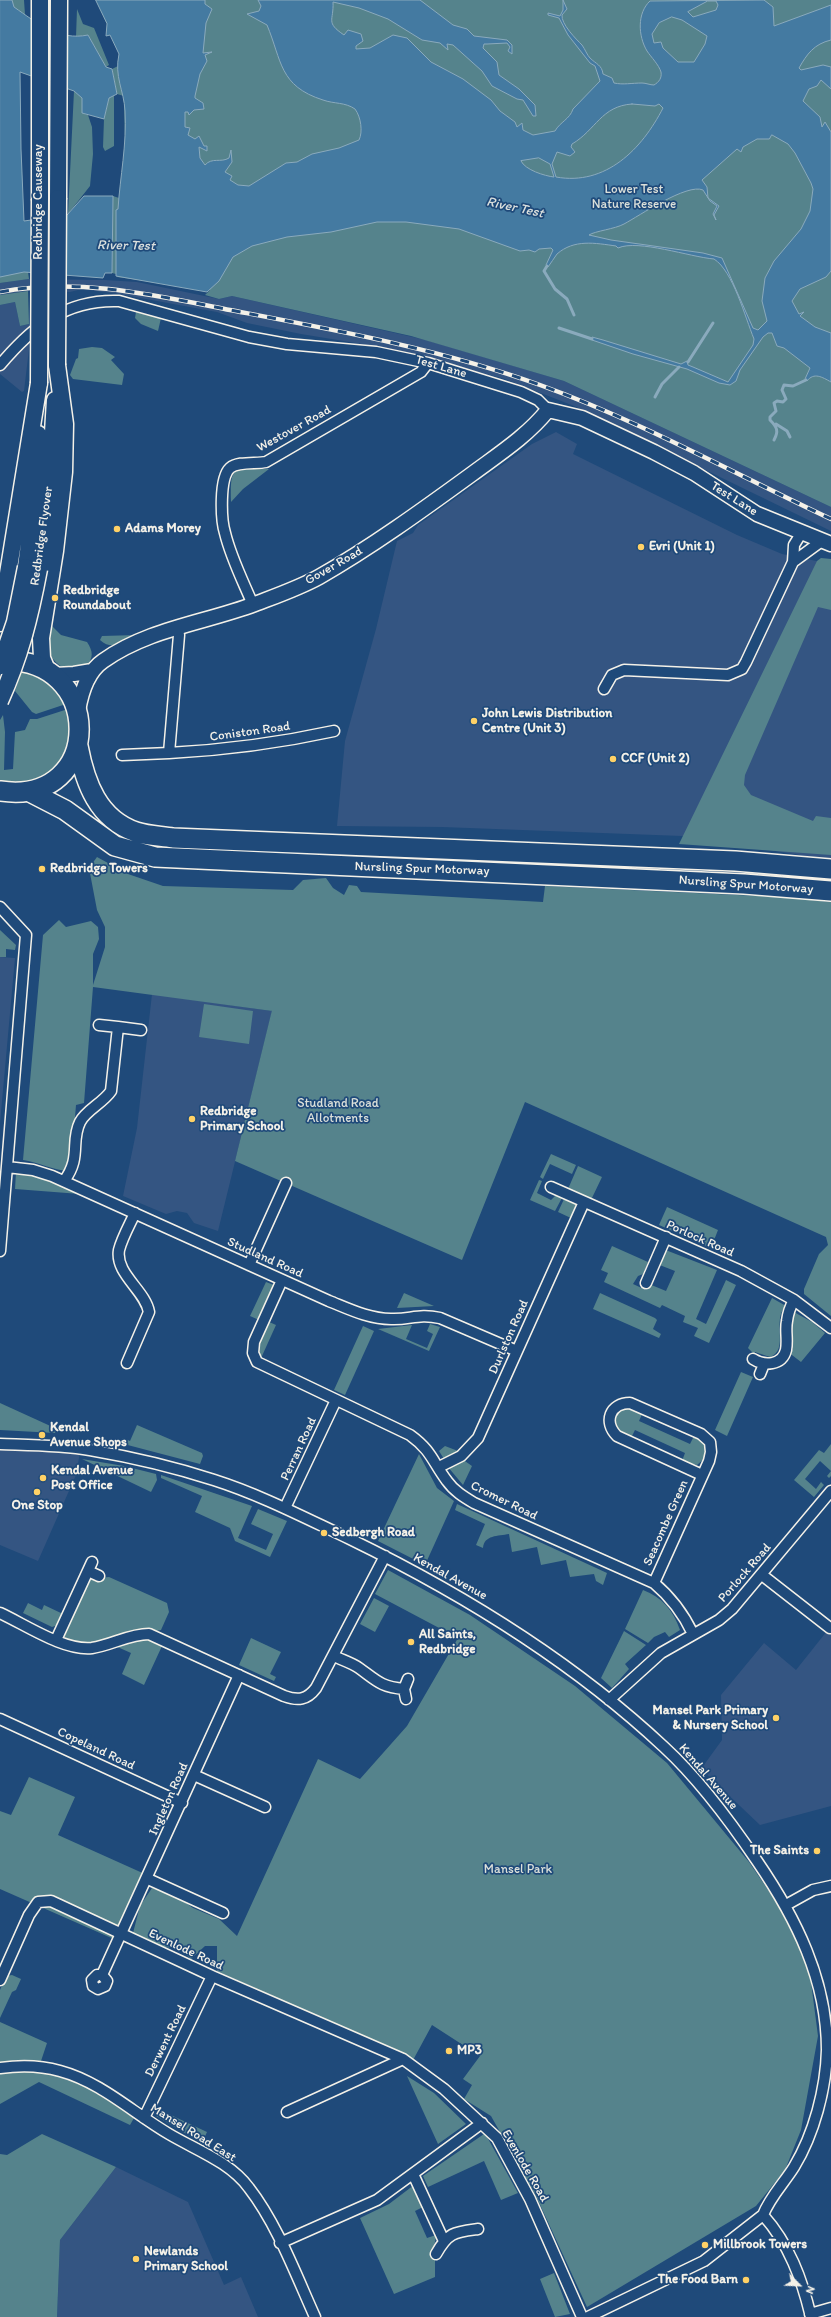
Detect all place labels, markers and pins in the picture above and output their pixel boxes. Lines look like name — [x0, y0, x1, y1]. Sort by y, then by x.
place label: Adams Morey — [125, 521, 201, 537]
marker: Adams Morey — [112, 524, 122, 534]
place label: Evri (Unit 1) — [649, 539, 715, 555]
marker: Evri (Unit 1) — [636, 542, 646, 552]
place label: Redbridge Roundabout — [63, 583, 131, 614]
marker: Redbridge Roundabout — [50, 593, 60, 603]
place label: John Lewis Distribution Centre (Unit 3) — [482, 706, 612, 737]
marker: John Lewis Distribution Centre (Unit 3) — [469, 716, 479, 726]
place label: CCF (Unit 2) — [621, 751, 690, 767]
marker: CCF (Unit 2) — [608, 754, 618, 764]
place label: Redbridge Towers — [50, 861, 148, 877]
marker: Redbridge Towers — [37, 864, 47, 874]
place label: Redbridge Primary School — [200, 1104, 284, 1135]
marker: Redbridge Primary School — [187, 1114, 197, 1124]
place label: Kendal Avenue Shops — [50, 1420, 127, 1451]
marker: Kendal Avenue Shops — [37, 1430, 47, 1440]
place label: Kendal Avenue Post Office — [51, 1463, 133, 1494]
marker: Kendal Avenue Post Office — [38, 1473, 48, 1483]
marker: One Stop — [32, 1487, 42, 1497]
place label: One Stop — [11, 1498, 63, 1514]
place label: Sedbergh Road — [332, 1525, 415, 1541]
marker: Sedbergh Road — [319, 1528, 329, 1538]
place label: All Saints, Redbridge — [419, 1627, 476, 1658]
marker: All Saints, Redbridge — [406, 1637, 416, 1647]
place label: Mansel Park Primary & Nursery School — [653, 1703, 768, 1734]
marker: Mansel Park Primary & Nursery School — [771, 1713, 781, 1723]
place label: The Saints — [750, 1843, 809, 1859]
marker: The Saints — [812, 1846, 822, 1856]
place label: MP3 — [457, 2043, 482, 2059]
marker: MP3 — [444, 2046, 454, 2056]
place label: Millbrook Towers — [713, 2237, 807, 2253]
marker: Millbrook Towers — [700, 2240, 710, 2250]
place label: Newlands Primary School — [144, 2244, 228, 2275]
marker: Newlands Primary School — [131, 2254, 141, 2264]
place label: The Food Barn — [658, 2272, 738, 2288]
marker: The Food Barn — [741, 2275, 751, 2285]

